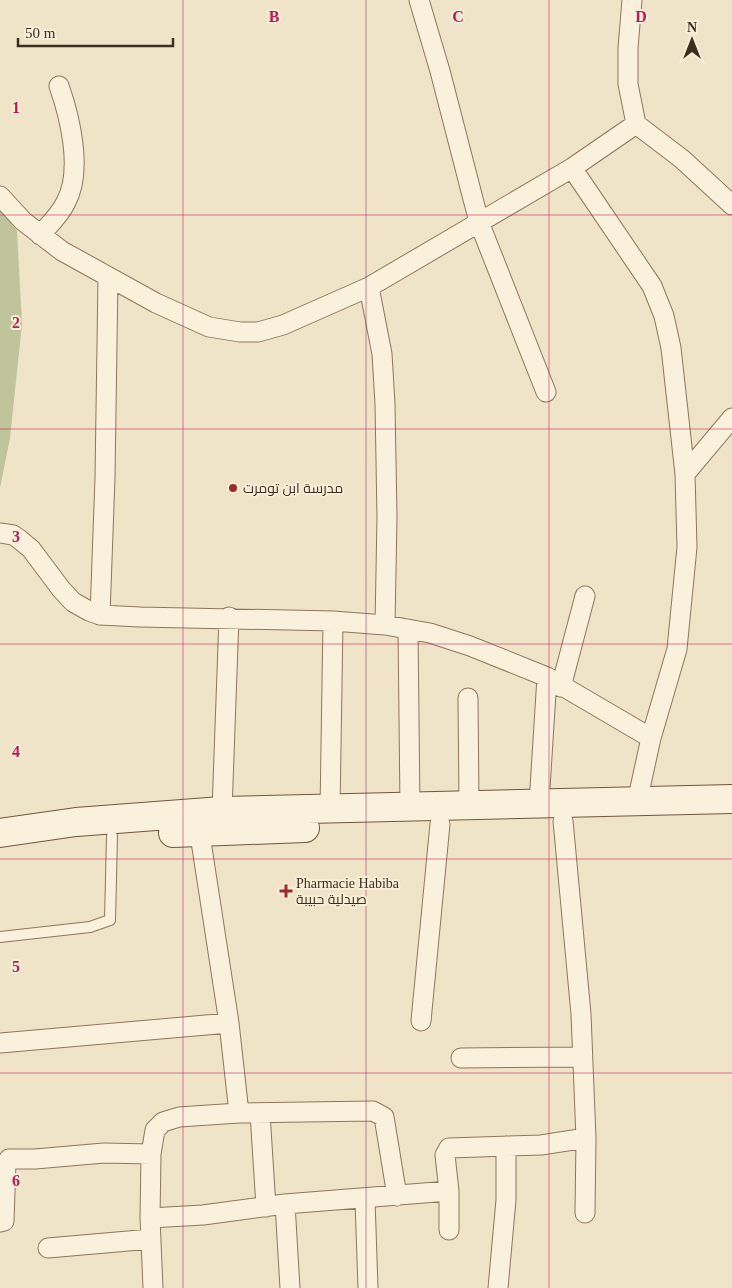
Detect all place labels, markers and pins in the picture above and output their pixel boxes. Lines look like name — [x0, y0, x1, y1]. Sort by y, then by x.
place label: مدرسة ابن تومرت — [243, 481, 343, 496]
marker: مدرسة ابن تومرت — [227, 482, 239, 494]
place label: Pharmacie Habiba صيدلية حبيبة — [296, 876, 400, 907]
marker: Pharmacie Habiba صيدلية حبيبة — [280, 885, 292, 897]

